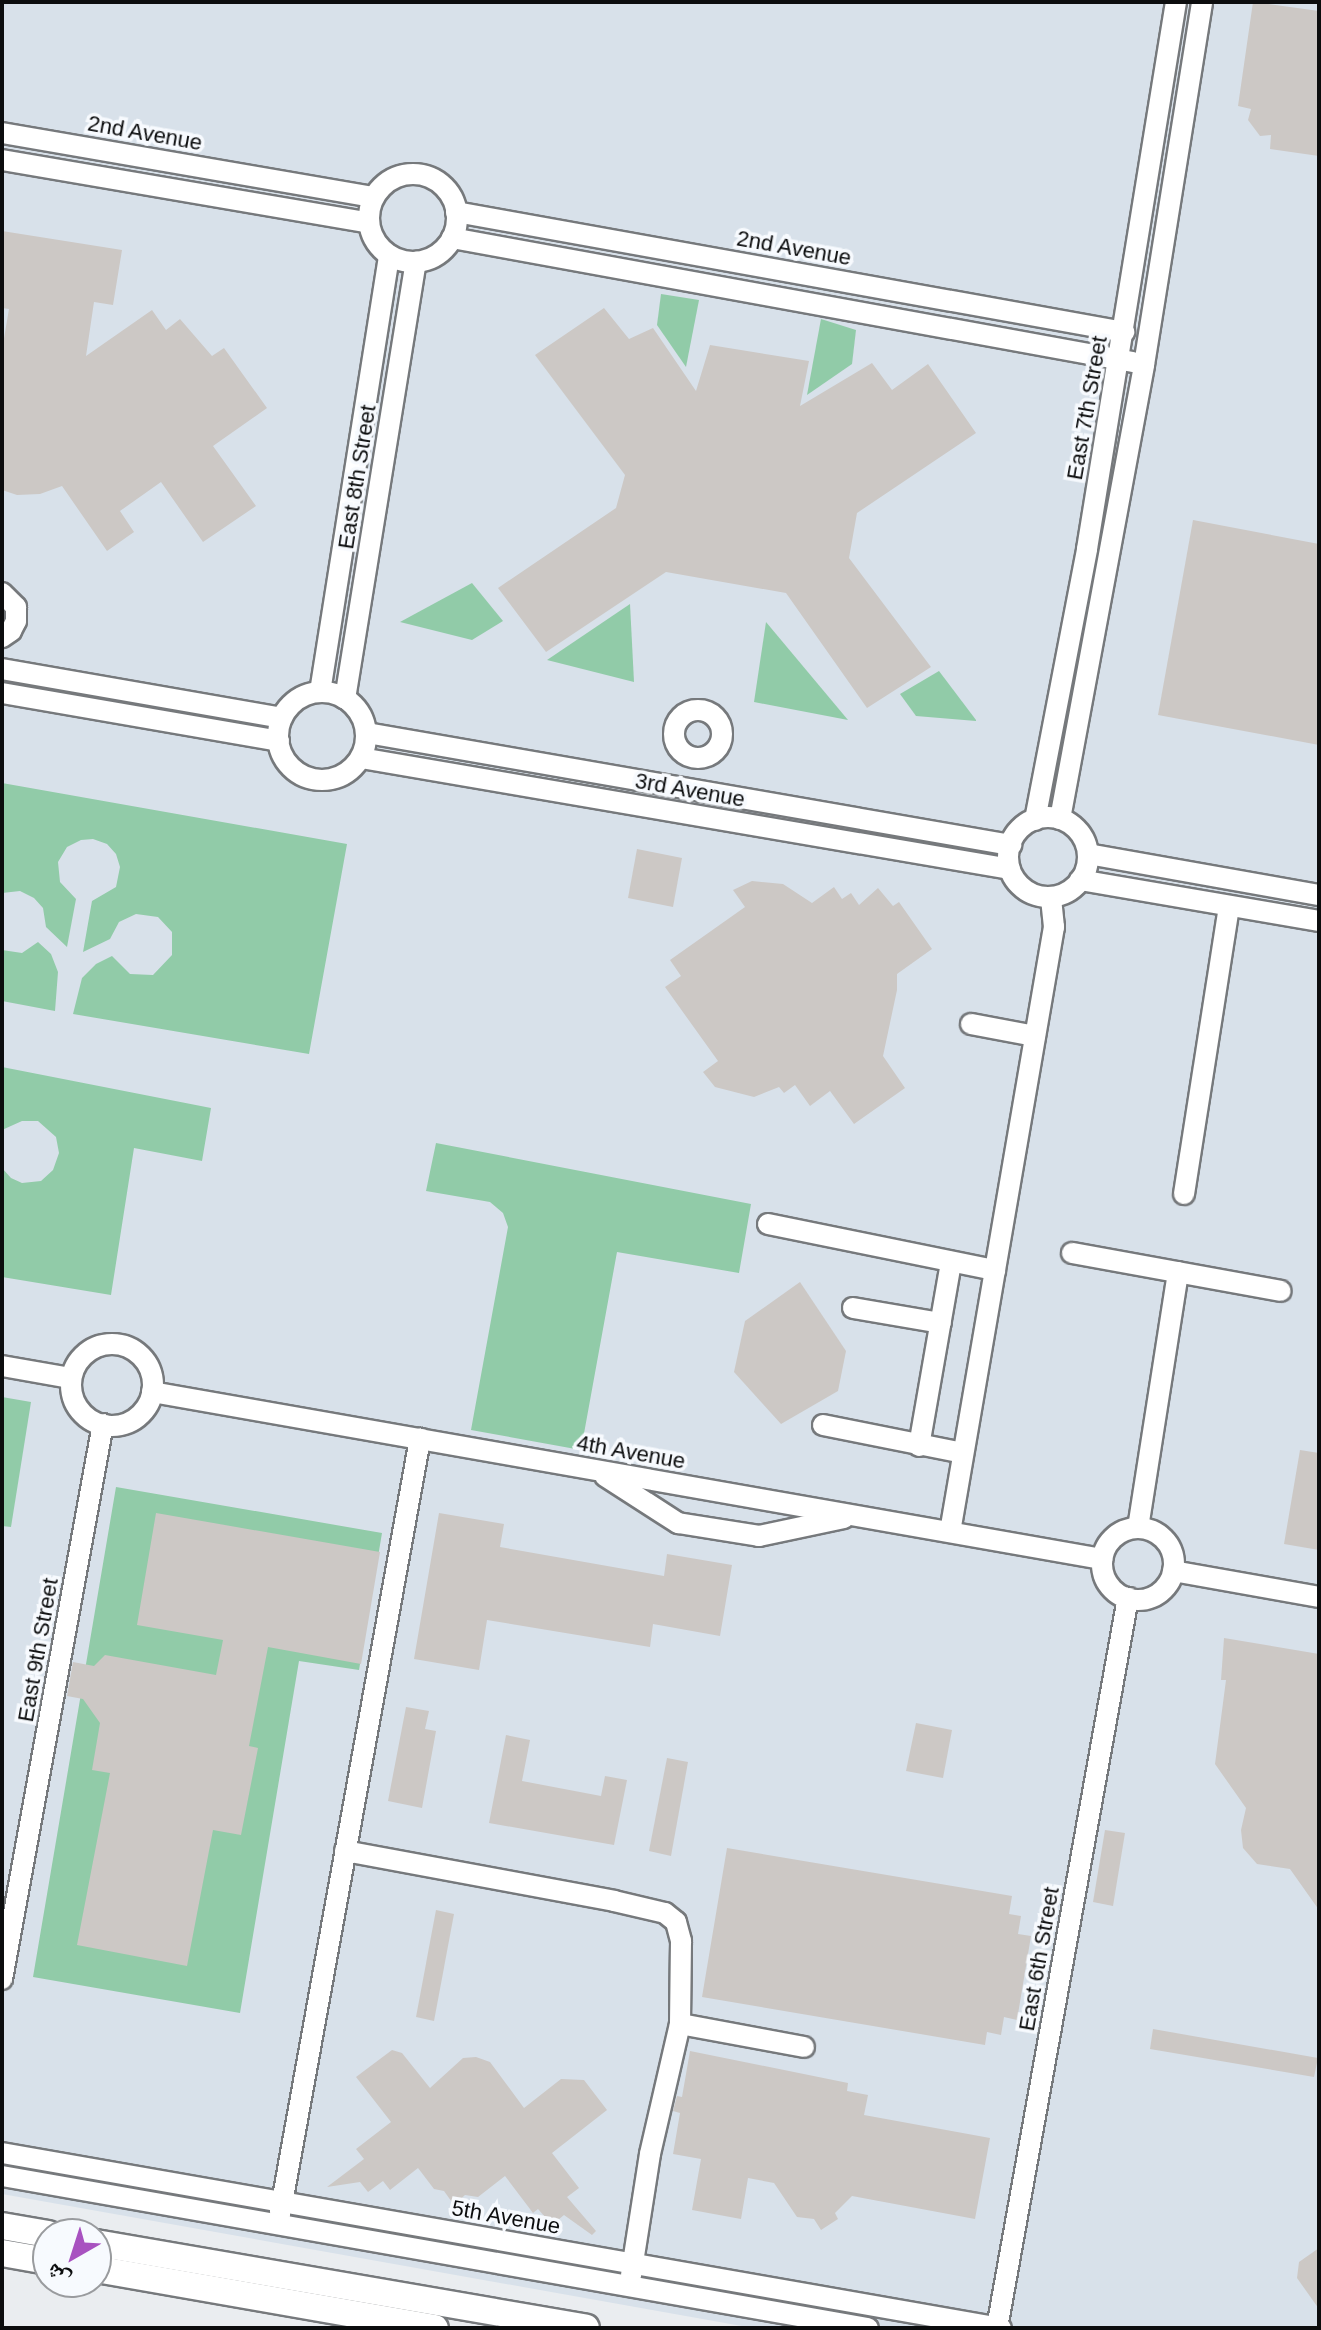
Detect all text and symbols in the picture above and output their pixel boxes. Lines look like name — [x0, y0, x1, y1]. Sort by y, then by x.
street label: 2nd Avenue — [85, 110, 205, 156]
street label: 2nd Avenue — [734, 225, 854, 271]
street label: East 7th Street — [1061, 334, 1113, 482]
street label: East 8th Street — [333, 403, 381, 551]
street label: 3rd Avenue — [632, 767, 748, 813]
street label: 4th Avenue — [574, 1429, 688, 1475]
street label: East 9th Street — [12, 1576, 64, 1724]
street label: East 6th Street — [1013, 1885, 1065, 2033]
street label: 5th Avenue — [449, 2194, 563, 2240]
north arrow — [32, 2218, 112, 2298]
text: ش — [41, 2258, 75, 2293]

